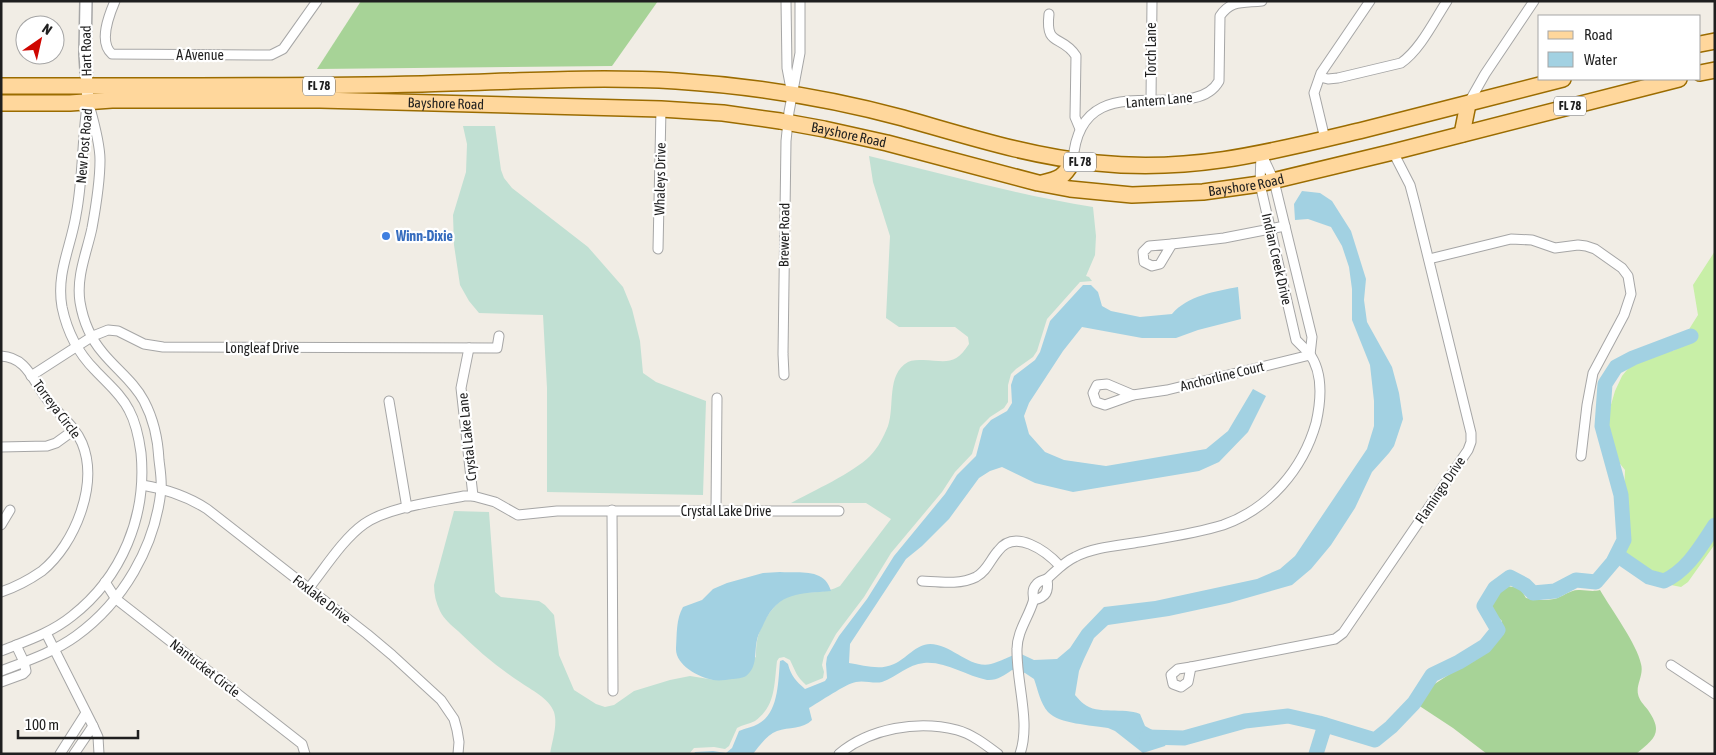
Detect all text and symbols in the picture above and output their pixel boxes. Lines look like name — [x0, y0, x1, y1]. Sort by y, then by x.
north arrow — [15, 15, 65, 65]
legend — [1538, 15, 1701, 80]
text: N — [39, 20, 55, 38]
street label: Torch Lane — [1143, 23, 1159, 77]
street label: Hart Road — [78, 25, 94, 77]
text: Road — [1584, 26, 1613, 43]
street label: A Avenue — [176, 47, 224, 63]
text: Water — [1584, 51, 1617, 68]
road number: FL 78 — [303, 76, 335, 95]
street label: Lantern Lane — [1125, 89, 1193, 111]
street label: Bayshore Road — [407, 94, 484, 112]
road number: FL 78 — [1554, 96, 1586, 115]
street label: New Post Road — [73, 108, 95, 184]
street label: Bayshore Road — [810, 119, 888, 151]
street label: Whaleys Drive — [651, 142, 669, 216]
road number: FL 78 — [1064, 152, 1096, 172]
street label: Bayshore Road — [1207, 171, 1286, 199]
street label: Brewer Road — [775, 203, 793, 267]
street label: Indian Creek Drive — [1259, 212, 1295, 306]
place label: Winn-Dixie — [395, 228, 453, 244]
marker: Winn-Dixie — [380, 230, 392, 242]
street label: Longleaf Drive — [225, 340, 299, 356]
street label: Anchorline Court — [1178, 358, 1266, 394]
street label: Torreya Circle — [30, 377, 84, 441]
street label: Crystal Lake Lane — [454, 392, 480, 482]
street label: Flamingo Drive — [1412, 453, 1468, 527]
street label: Crystal Lake Drive — [681, 503, 771, 519]
street label: Foxlake Drive — [290, 571, 354, 627]
street label: Nantucket Circle — [167, 636, 243, 700]
scale bar — [18, 708, 138, 740]
text: 100 m — [25, 716, 59, 733]

